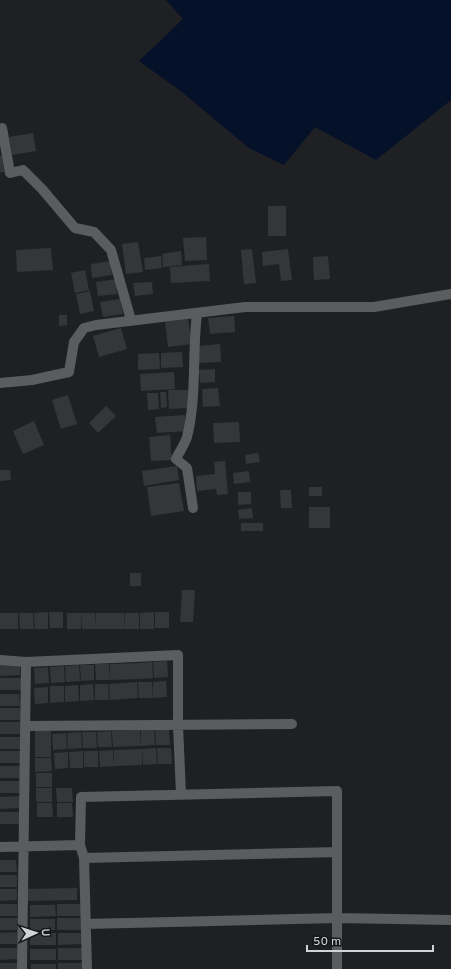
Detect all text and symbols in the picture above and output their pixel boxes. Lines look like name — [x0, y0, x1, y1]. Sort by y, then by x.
north arrow — [16, 913, 56, 953]
scale bar — [307, 927, 433, 953]
text: U — [38, 928, 52, 937]
text: 50 m — [313, 934, 341, 950]

